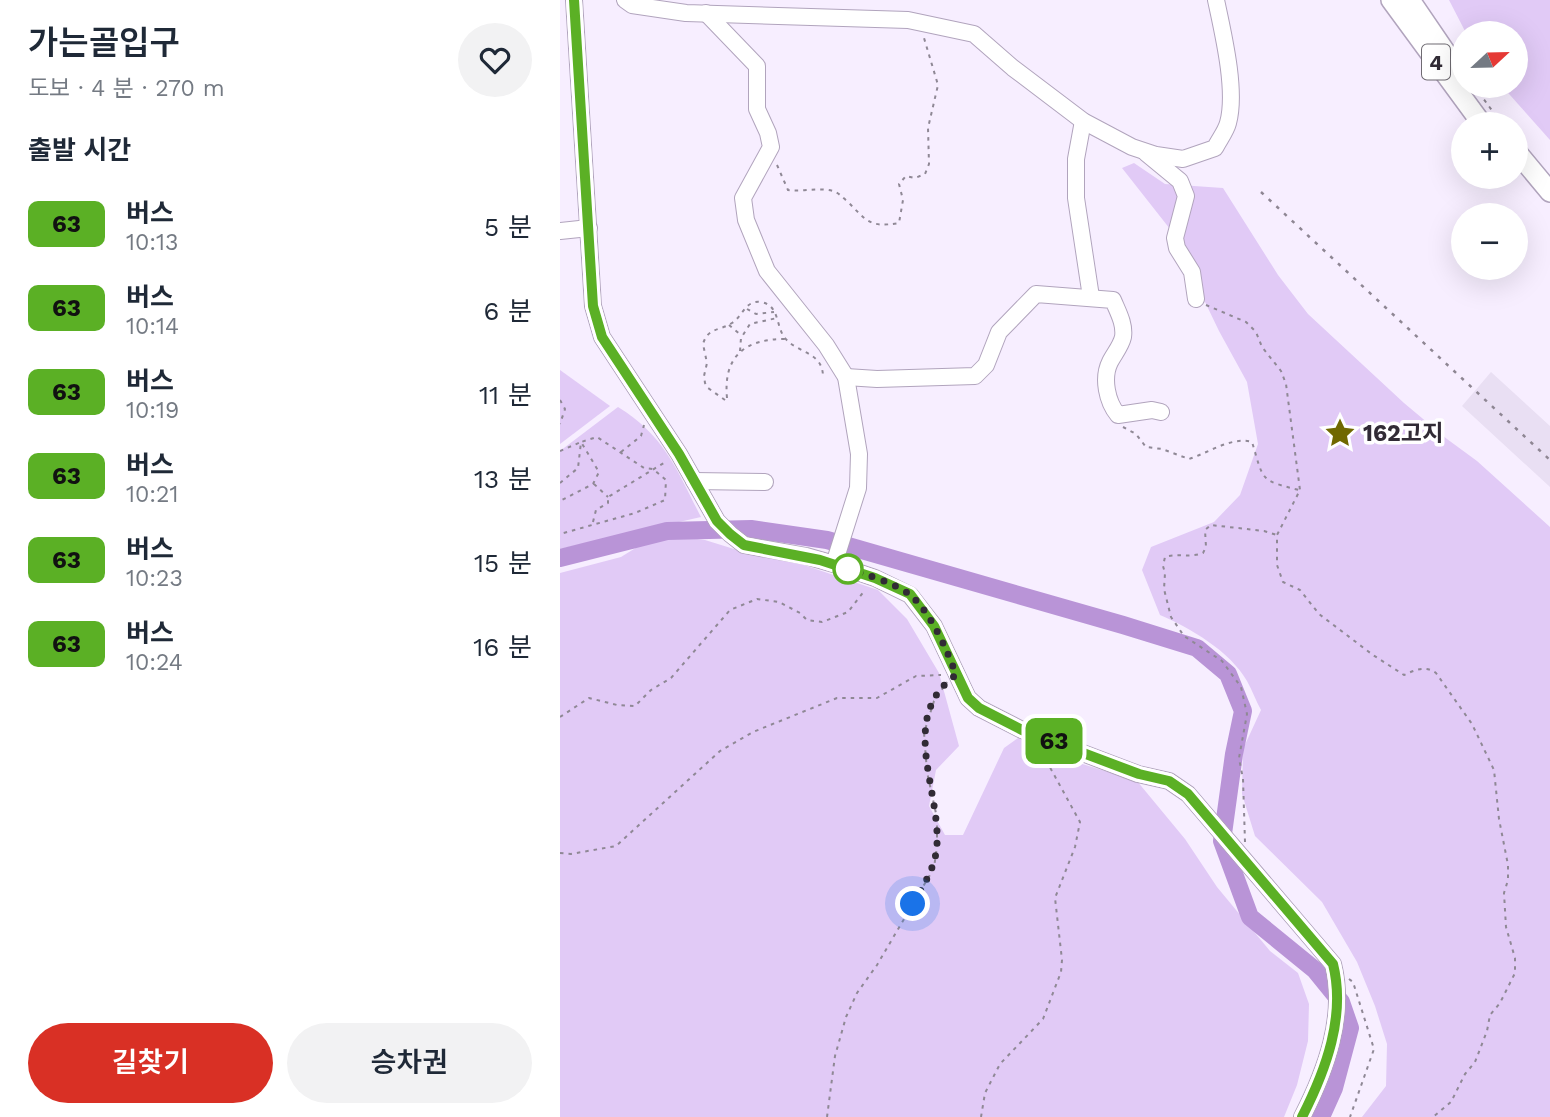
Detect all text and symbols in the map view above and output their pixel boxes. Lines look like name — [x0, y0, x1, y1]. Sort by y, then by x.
north arrow — [1451, 21, 1528, 98]
map controls — [1451, 21, 1528, 280]
text: 가는골입구 — [28, 23, 180, 62]
button: heart — [458, 23, 532, 97]
road number: 4 — [1422, 44, 1450, 80]
text: 도보 · 4 분 · 270 m — [28, 75, 225, 102]
button: + — [1451, 112, 1528, 189]
text: 출발 시간 — [28, 135, 131, 165]
text: 버스 — [126, 198, 174, 228]
button: − — [1451, 203, 1528, 280]
text: 63 — [52, 210, 81, 238]
text: 5 분 — [484, 212, 532, 242]
text: 10:13 — [126, 229, 178, 256]
text: 버스 — [126, 282, 174, 312]
text: 63 — [52, 294, 81, 322]
text: 6 분 — [483, 296, 532, 326]
text: 10:14 — [126, 313, 179, 340]
text: 버스 — [126, 366, 174, 396]
text: 63 — [52, 378, 81, 406]
text: 11 분 — [479, 380, 532, 410]
text: 10:19 — [126, 397, 179, 424]
place icon: 162고지 — [1323, 416, 1357, 450]
place label: 162고지 — [1363, 420, 1443, 447]
text: 버스 — [126, 450, 174, 480]
text: 63 — [52, 462, 81, 490]
text: 13 분 — [474, 464, 532, 494]
text: 10:21 — [126, 481, 178, 508]
text: 버스 — [126, 534, 174, 564]
text: 63 — [52, 546, 81, 574]
text: 15 분 — [474, 548, 532, 578]
unlabelled marker — [833, 554, 863, 584]
text: 10:23 — [126, 565, 183, 592]
text: 버스 — [126, 618, 174, 648]
text: 63 — [52, 630, 81, 658]
text: 16 분 — [473, 632, 532, 662]
text: 10:24 — [126, 649, 183, 676]
line badge: 63 — [1022, 718, 1086, 764]
text: 63 — [1039, 727, 1069, 755]
your location — [895, 886, 930, 921]
button: 길찾기 — [28, 1023, 273, 1103]
button: 승차권 — [287, 1023, 532, 1103]

